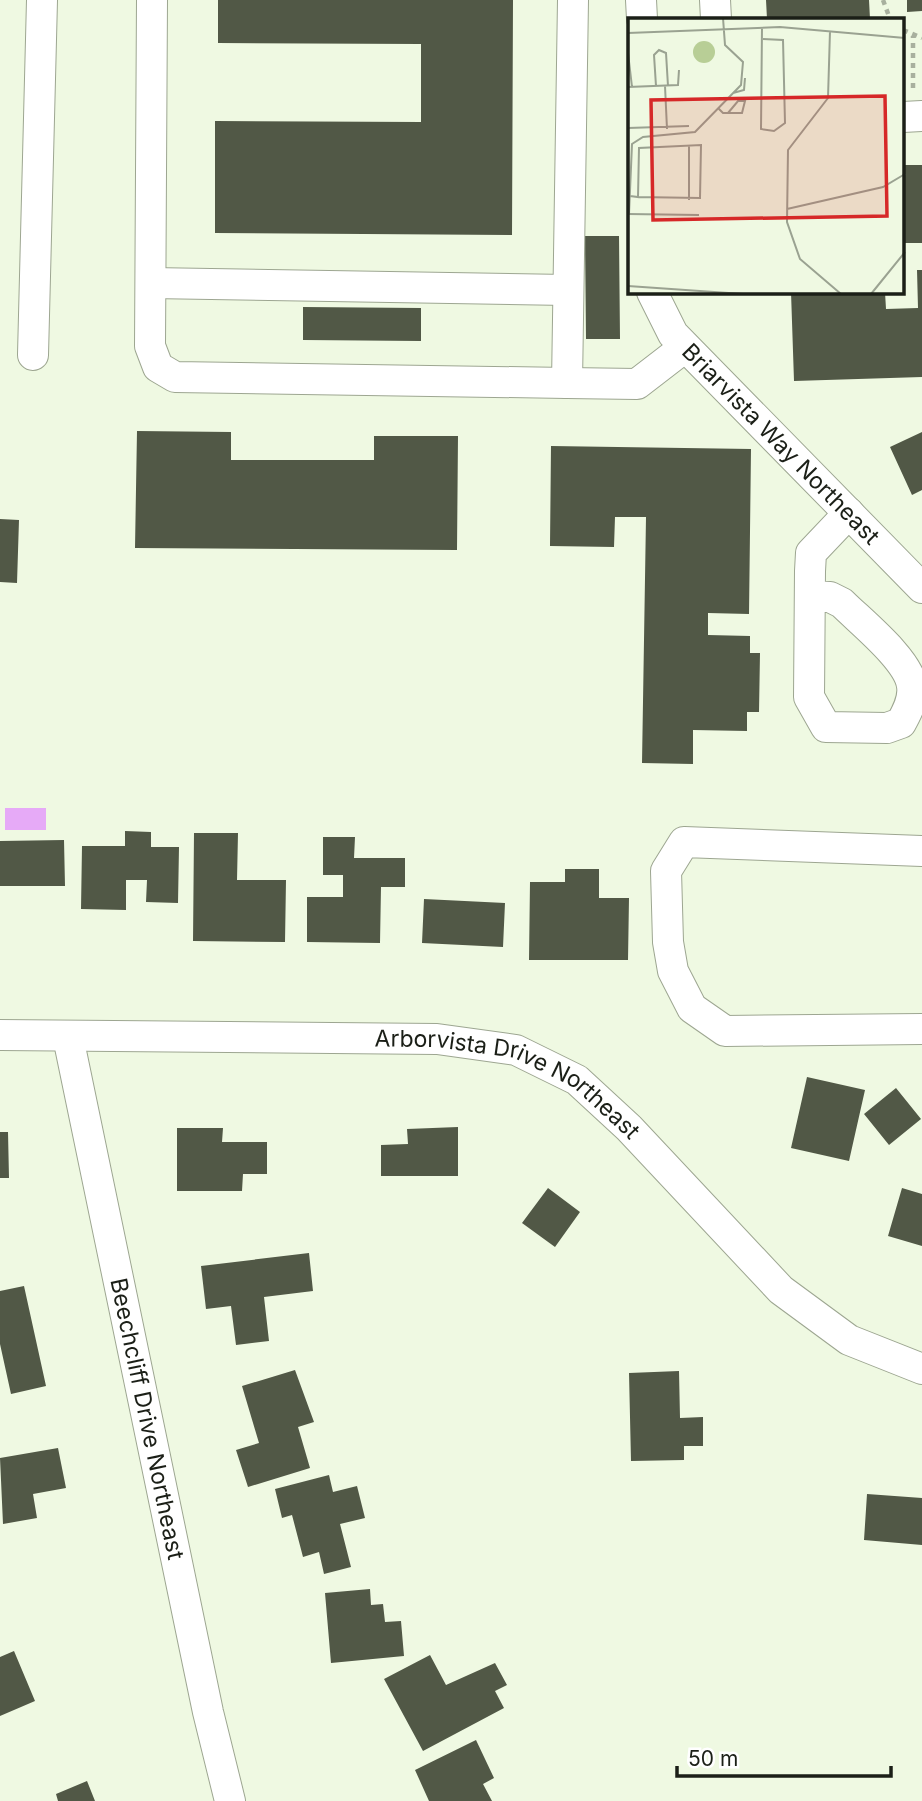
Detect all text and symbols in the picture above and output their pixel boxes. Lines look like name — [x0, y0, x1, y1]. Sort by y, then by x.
inset map — [628, 18, 904, 294]
street label: Briarvista Way Northeast — [676, 338, 886, 551]
street label: Arborvista Drive Northeast — [375, 1024, 646, 1145]
street label: Beechcliff Drive Northeast — [104, 1276, 190, 1563]
scale bar — [677, 1734, 890, 1778]
text: 50 m — [688, 1746, 738, 1771]

